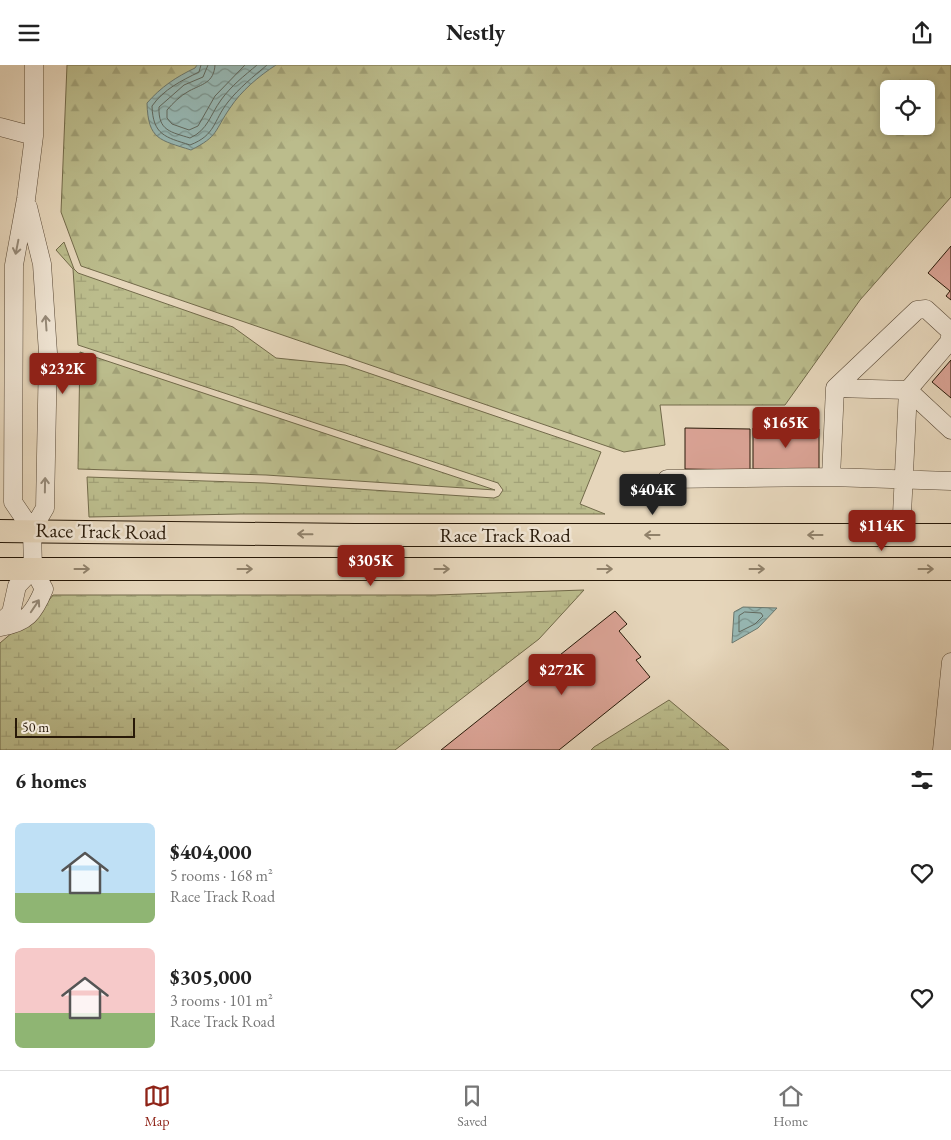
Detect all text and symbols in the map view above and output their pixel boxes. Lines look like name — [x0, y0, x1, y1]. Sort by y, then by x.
text: Nestly — [446, 18, 505, 47]
icon: menu — [15, 19, 43, 47]
icon: share — [908, 19, 936, 47]
map controls — [880, 80, 935, 135]
button: locate — [880, 80, 935, 135]
one-way arrow — [12, 239, 22, 255]
one-way arrow — [41, 315, 50, 331]
pin: $232K — [28, 353, 98, 395]
text: $232K — [41, 358, 85, 379]
pin: $165K — [751, 407, 821, 449]
text: $165K — [764, 412, 808, 433]
pin: $404K — [618, 473, 688, 516]
one-way arrow — [40, 477, 50, 494]
text: $404K — [631, 479, 675, 500]
pin: $114K — [847, 509, 917, 552]
text: $114K — [860, 515, 904, 536]
street label: Race Track Road — [35, 517, 168, 545]
street label: Race Track Road — [439, 522, 571, 548]
one-way arrow — [298, 529, 314, 539]
one-way arrow — [645, 530, 661, 540]
one-way arrow — [807, 530, 824, 540]
pin: $305K — [336, 545, 406, 587]
text: $305K — [349, 550, 393, 571]
one-way arrow — [74, 564, 90, 574]
one-way arrow — [236, 564, 252, 574]
one-way arrow — [434, 564, 450, 574]
one-way arrow — [596, 564, 612, 574]
one-way arrow — [748, 564, 764, 574]
one-way arrow — [918, 564, 934, 574]
one-way arrow — [30, 600, 40, 614]
pin: $272K — [527, 653, 597, 696]
text: $272K — [540, 659, 584, 680]
scale bar — [15, 715, 135, 738]
text: 50 m — [22, 718, 49, 736]
icon: filters — [908, 766, 936, 794]
text: 6 homes — [15, 767, 87, 794]
text: $404,000 — [170, 838, 252, 865]
icon: home — [55, 843, 115, 903]
icon: heart — [908, 859, 936, 887]
text: 5 rooms · 168 m² — [170, 865, 273, 886]
text: Race Track Road — [170, 886, 275, 907]
text: $305,000 — [170, 963, 252, 990]
icon: home — [55, 968, 115, 1028]
icon: heart — [908, 984, 936, 1012]
text: 3 rooms · 101 m² — [170, 990, 273, 1011]
text: Race Track Road — [170, 1011, 275, 1032]
tab: Map — [143, 1082, 171, 1130]
tab: Saved — [457, 1082, 487, 1130]
tab: Home — [773, 1082, 808, 1130]

